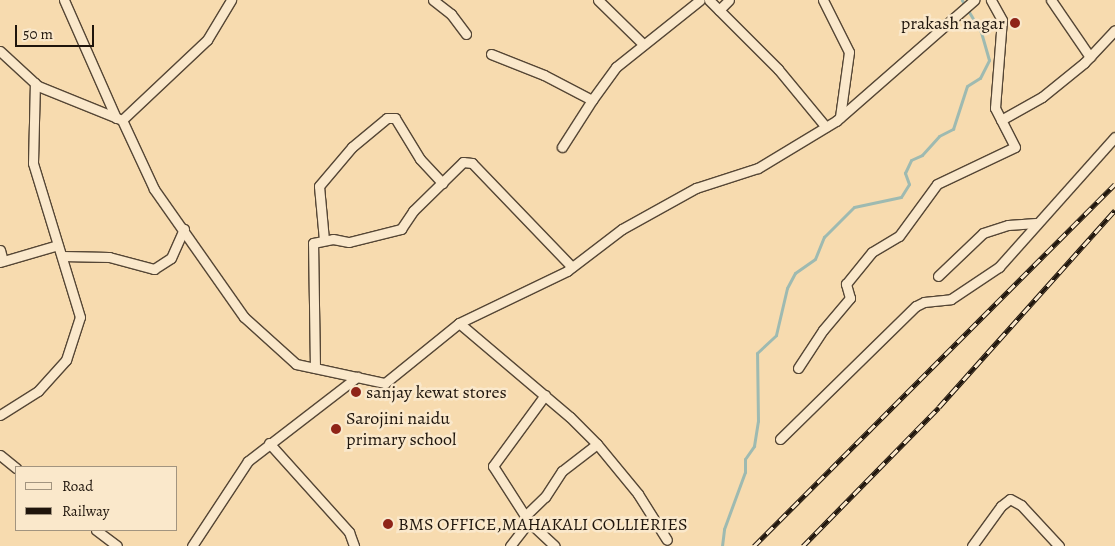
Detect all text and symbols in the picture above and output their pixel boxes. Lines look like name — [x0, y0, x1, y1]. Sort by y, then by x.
place label: prakash nagar — [901, 12, 1005, 34]
scale bar — [18, 15, 96, 47]
marker: prakash nagar — [1009, 17, 1021, 29]
text: 50 m — [23, 24, 53, 44]
place label: sanjay kewat stores — [366, 381, 507, 403]
marker: sanjay kewat stores — [350, 386, 362, 398]
place label: Sarojini naidu primary school — [346, 408, 456, 450]
marker: Sarojini naidu primary school — [330, 423, 342, 435]
legend — [15, 466, 178, 531]
text: Road — [62, 476, 93, 496]
text: Railway — [62, 501, 109, 521]
place label: BMS OFFICE,MAHAKALI COLLIERIES — [398, 513, 688, 535]
marker: BMS OFFICE,MAHAKALI COLLIERIES — [382, 518, 394, 530]

